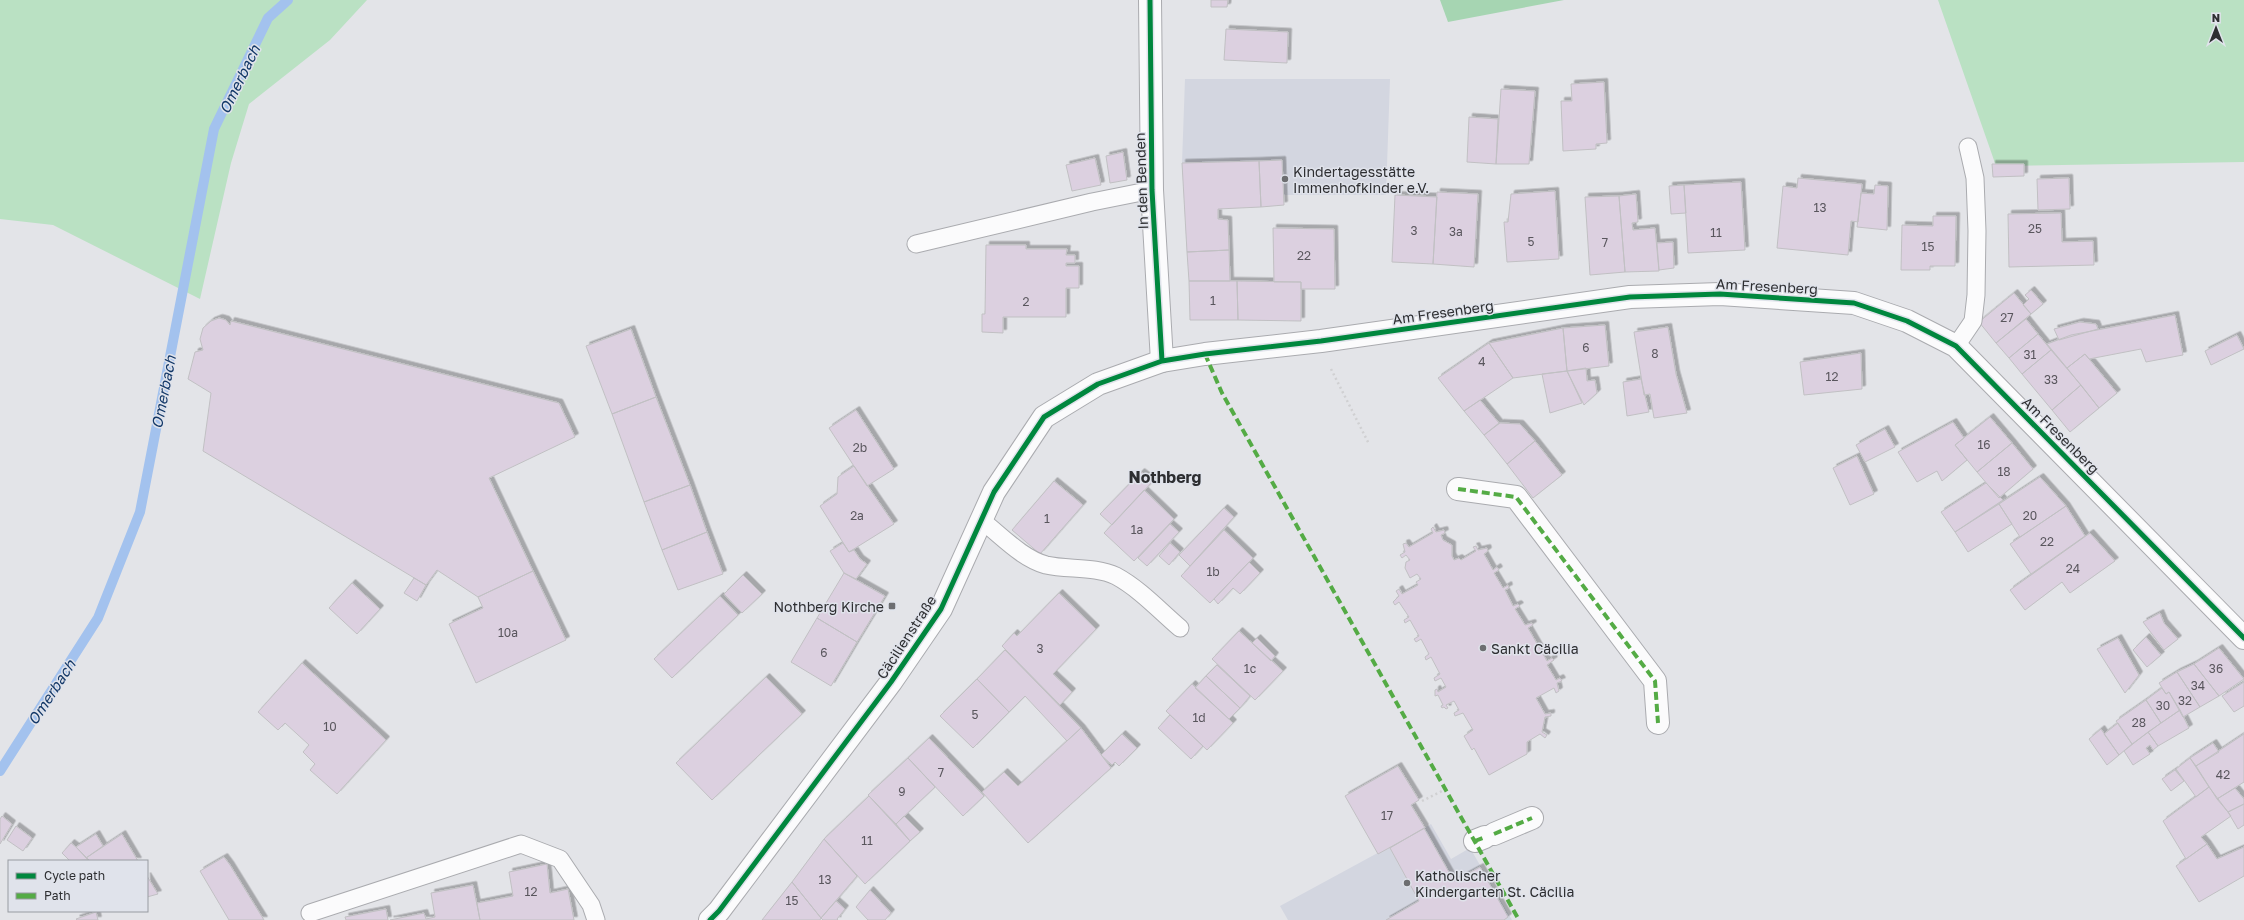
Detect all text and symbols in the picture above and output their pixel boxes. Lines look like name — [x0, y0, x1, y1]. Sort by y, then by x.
north arrow — [2196, 8, 2236, 48]
text: N — [2212, 11, 2220, 24]
water label: Omerbach — [215, 41, 264, 116]
street label: In den Benden — [1131, 132, 1151, 230]
place label: Kindertagesstätte Immenhofkinder e.V. — [1293, 163, 1429, 196]
marker: Kindertagesstätte Immenhofkinder e.V. — [1280, 174, 1290, 184]
house number: 13 — [1814, 200, 1826, 215]
house number: 25 — [2028, 221, 2042, 236]
house number: 3 — [1410, 223, 1418, 238]
house number: 3a — [1449, 224, 1463, 239]
house number: 11 — [1710, 225, 1722, 240]
house number: 5 — [1528, 234, 1535, 249]
house number: 7 — [1602, 235, 1608, 250]
house number: 15 — [1922, 239, 1934, 254]
house number: 22 — [1297, 248, 1311, 263]
street label: Am Fresenberg — [1716, 275, 1818, 297]
house number: 1 — [1210, 293, 1216, 308]
house number: 2 — [1023, 294, 1030, 309]
street label: Am Fresenberg — [1391, 296, 1495, 328]
house number: 27 — [2000, 310, 2014, 325]
house number: 6 — [1582, 340, 1590, 355]
house number: 8 — [1651, 346, 1659, 361]
house number: 31 — [2024, 347, 2037, 362]
water label: Omerbach — [147, 353, 179, 430]
house number: 4 — [1478, 354, 1486, 369]
house number: 12 — [1826, 369, 1838, 384]
house number: 33 — [2044, 372, 2058, 387]
street label: Am Fresenberg — [2019, 393, 2103, 477]
house number: 16 — [1977, 437, 1991, 452]
house number: 2b — [853, 440, 867, 455]
house number: 18 — [1997, 464, 2011, 479]
district label: Nothberg — [1129, 467, 1202, 487]
house number: 2a — [850, 508, 864, 523]
house number: 20 — [2023, 508, 2037, 523]
house number: 1 — [1044, 511, 1050, 526]
house number: 1a — [1131, 522, 1143, 537]
house number: 22 — [2040, 534, 2054, 549]
house number: 24 — [2066, 561, 2080, 576]
house number: 1b — [1206, 564, 1220, 579]
street label: Cäcilienstraße — [873, 592, 939, 682]
place label: Nothberg Kirche — [773, 598, 884, 615]
marker: Nothberg Kirche — [887, 601, 897, 611]
house number: 10a — [498, 625, 518, 640]
place label: Sankt Cäcilia — [1491, 640, 1579, 657]
house number: 3 — [1036, 641, 1044, 656]
marker: Sankt Cäcilia — [1478, 643, 1488, 653]
house number: 6 — [820, 645, 828, 660]
water label: Omerbach — [23, 655, 79, 728]
house number: 1c — [1244, 661, 1257, 676]
house number: 36 — [2209, 661, 2223, 676]
house number: 34 — [2191, 678, 2205, 693]
house number: 32 — [2178, 693, 2192, 708]
house number: 30 — [2156, 698, 2170, 713]
house number: 5 — [972, 707, 979, 722]
house number: 1d — [1192, 710, 1206, 725]
house number: 28 — [2132, 715, 2146, 730]
house number: 10 — [323, 719, 337, 734]
house number: 7 — [938, 765, 944, 780]
house number: 42 — [2216, 767, 2230, 782]
house number: 9 — [898, 784, 906, 799]
house number: 17 — [1381, 808, 1393, 823]
house number: 11 — [861, 833, 873, 848]
legend — [8, 860, 148, 912]
place label: Katholischer Kindergarten St. Cäcilia — [1415, 867, 1575, 900]
text: Cycle path — [44, 868, 105, 883]
house number: 13 — [819, 872, 831, 887]
marker: Katholischer Kindergarten St. Cäcilia — [1402, 878, 1412, 888]
house number: 12 — [525, 884, 537, 899]
text: Path — [44, 888, 71, 903]
house number: 15 — [786, 893, 798, 908]

